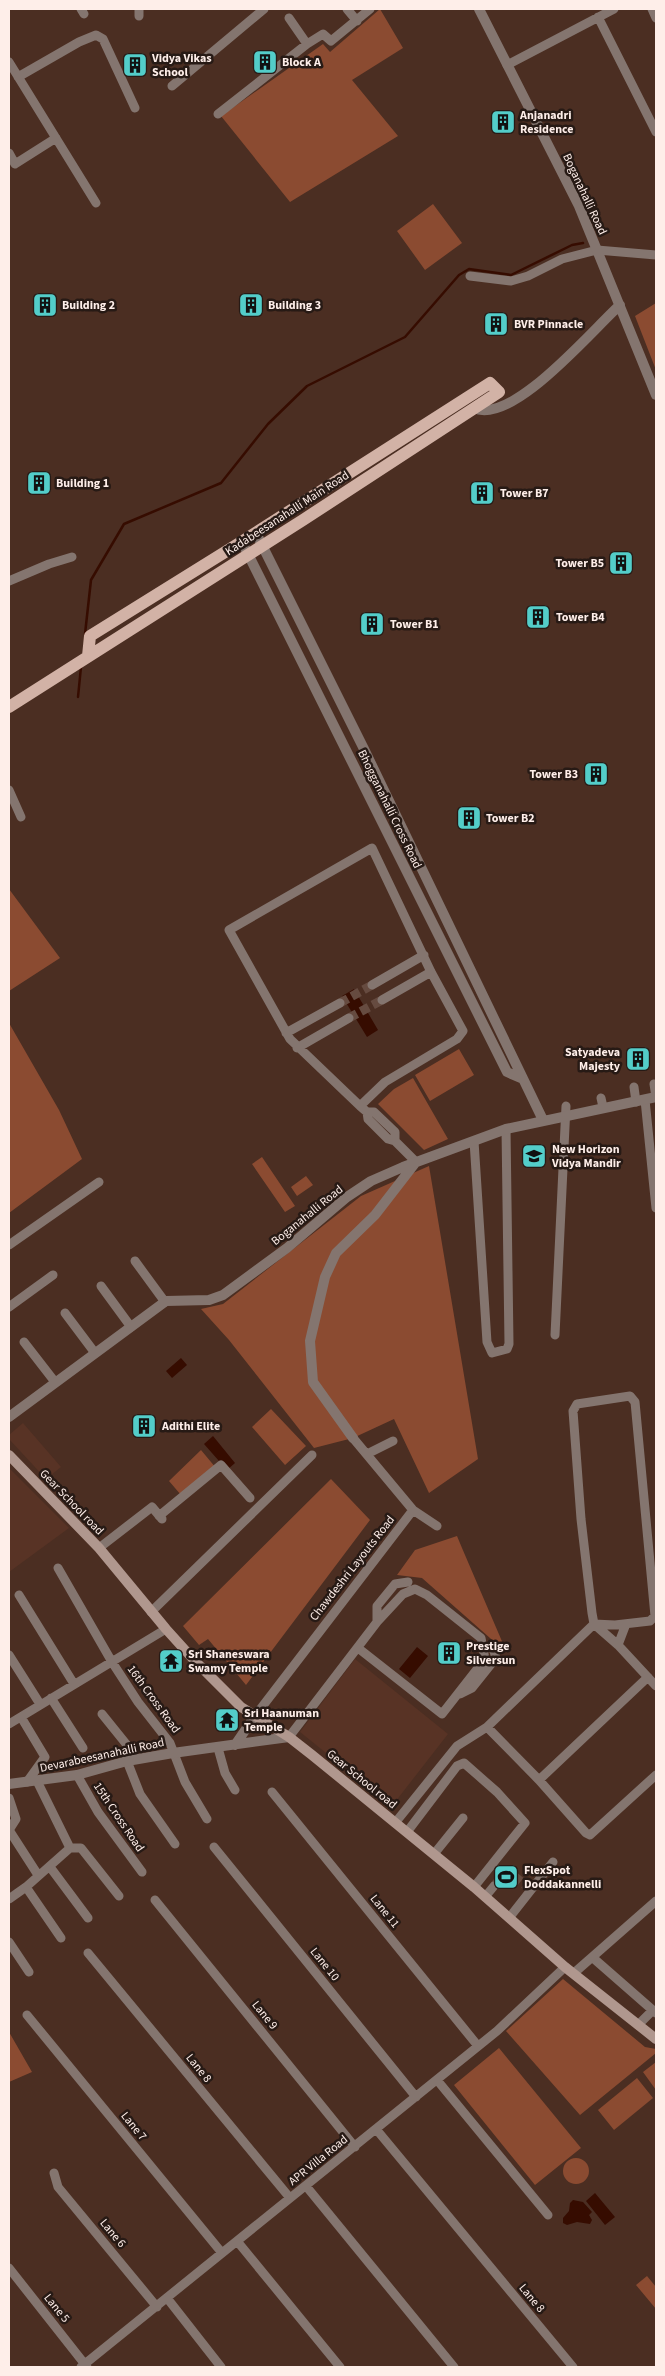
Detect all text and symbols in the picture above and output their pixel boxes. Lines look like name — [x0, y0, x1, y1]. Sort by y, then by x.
building icon: Block A — [252, 49, 278, 75]
place label: Vidya Vikas School — [151, 50, 212, 81]
building icon: Vidya Vikas School — [122, 52, 148, 78]
place label: Block A — [282, 54, 321, 71]
place label: Anjanadri Residence — [519, 107, 574, 138]
building icon: Anjanadri Residence — [490, 109, 516, 135]
street label: Boganahalli Road — [558, 151, 611, 238]
building icon: Building 2 — [32, 292, 58, 318]
building icon: Building 3 — [238, 292, 264, 318]
place label: Building 2 — [62, 297, 115, 314]
place label: Building 3 — [268, 297, 321, 314]
building icon: BVR Pinnacle — [483, 311, 509, 337]
place label: BVR Pinnacle — [514, 316, 583, 333]
street label: Kadabeesanahalli Main Road — [222, 467, 352, 560]
building icon: Building 1 — [26, 470, 52, 496]
place label: Building 1 — [56, 475, 109, 492]
building icon: Tower B7 — [469, 480, 495, 506]
place label: Tower B7 — [500, 485, 549, 502]
building icon: Tower B5 — [608, 550, 634, 576]
place label: Tower B5 — [555, 555, 604, 572]
building icon: Tower B4 — [525, 604, 551, 630]
place label: Tower B4 — [556, 609, 605, 626]
building icon: Tower B1 — [359, 611, 385, 637]
place label: Tower B1 — [390, 616, 439, 633]
street label: Bhogganahalli Cross Road — [353, 747, 426, 872]
building icon: Tower B3 — [583, 761, 609, 787]
place label: Tower B3 — [529, 766, 578, 783]
building icon: Tower B2 — [456, 805, 482, 831]
place label: Tower B2 — [486, 810, 535, 827]
place label: Satyadeva Majesty — [565, 1044, 621, 1075]
building icon: Satyadeva Majesty — [625, 1046, 651, 1072]
place label: New Horizon Vidya Mandir — [551, 1141, 621, 1172]
school or university icon: New Horizon Vidya Mandir — [521, 1143, 547, 1169]
street label: Boganahalli Road — [268, 1181, 347, 1250]
building icon: Adithi Elite — [131, 1413, 157, 1439]
place label: Adithi Elite — [161, 1418, 220, 1435]
street label: Gear School road — [36, 1466, 108, 1539]
street label: Chawdeshri Layouts Road — [306, 1512, 399, 1624]
place label: Prestige Silversun — [466, 1638, 516, 1669]
building icon: Prestige Silversun — [436, 1640, 462, 1666]
place label: Sri Shaneswara Swamy Temple — [188, 1646, 270, 1677]
temple icon: Sri Shaneswara Swamy Temple — [158, 1648, 184, 1674]
street label: 16th Cross Road — [123, 1662, 184, 1737]
place label: Sri Haanuman Temple — [244, 1705, 319, 1736]
temple icon: Sri Haanuman Temple — [214, 1707, 240, 1733]
street label: Devarabeesanahalli Road — [38, 1734, 166, 1777]
street label: Gear School road — [323, 1746, 400, 1813]
street label: 15th Cross Road — [89, 1779, 148, 1855]
place label: FlexSpot Doddakannelli — [524, 1862, 601, 1893]
sports icon: FlexSpot Doddakannelli — [493, 1864, 519, 1890]
street label: Lane 11 — [366, 1891, 403, 1932]
street label: Lane 10 — [306, 1944, 343, 1985]
street label: Lane 9 — [248, 1997, 282, 2033]
street label: Lane 8 — [182, 2050, 216, 2086]
street label: Lane 7 — [117, 2108, 151, 2144]
street label: APR Villa Road — [285, 2131, 352, 2190]
street label: Lane 6 — [96, 2215, 130, 2251]
street label: Lane 8 — [515, 2280, 549, 2316]
street label: Lane 5 — [40, 2290, 74, 2326]

